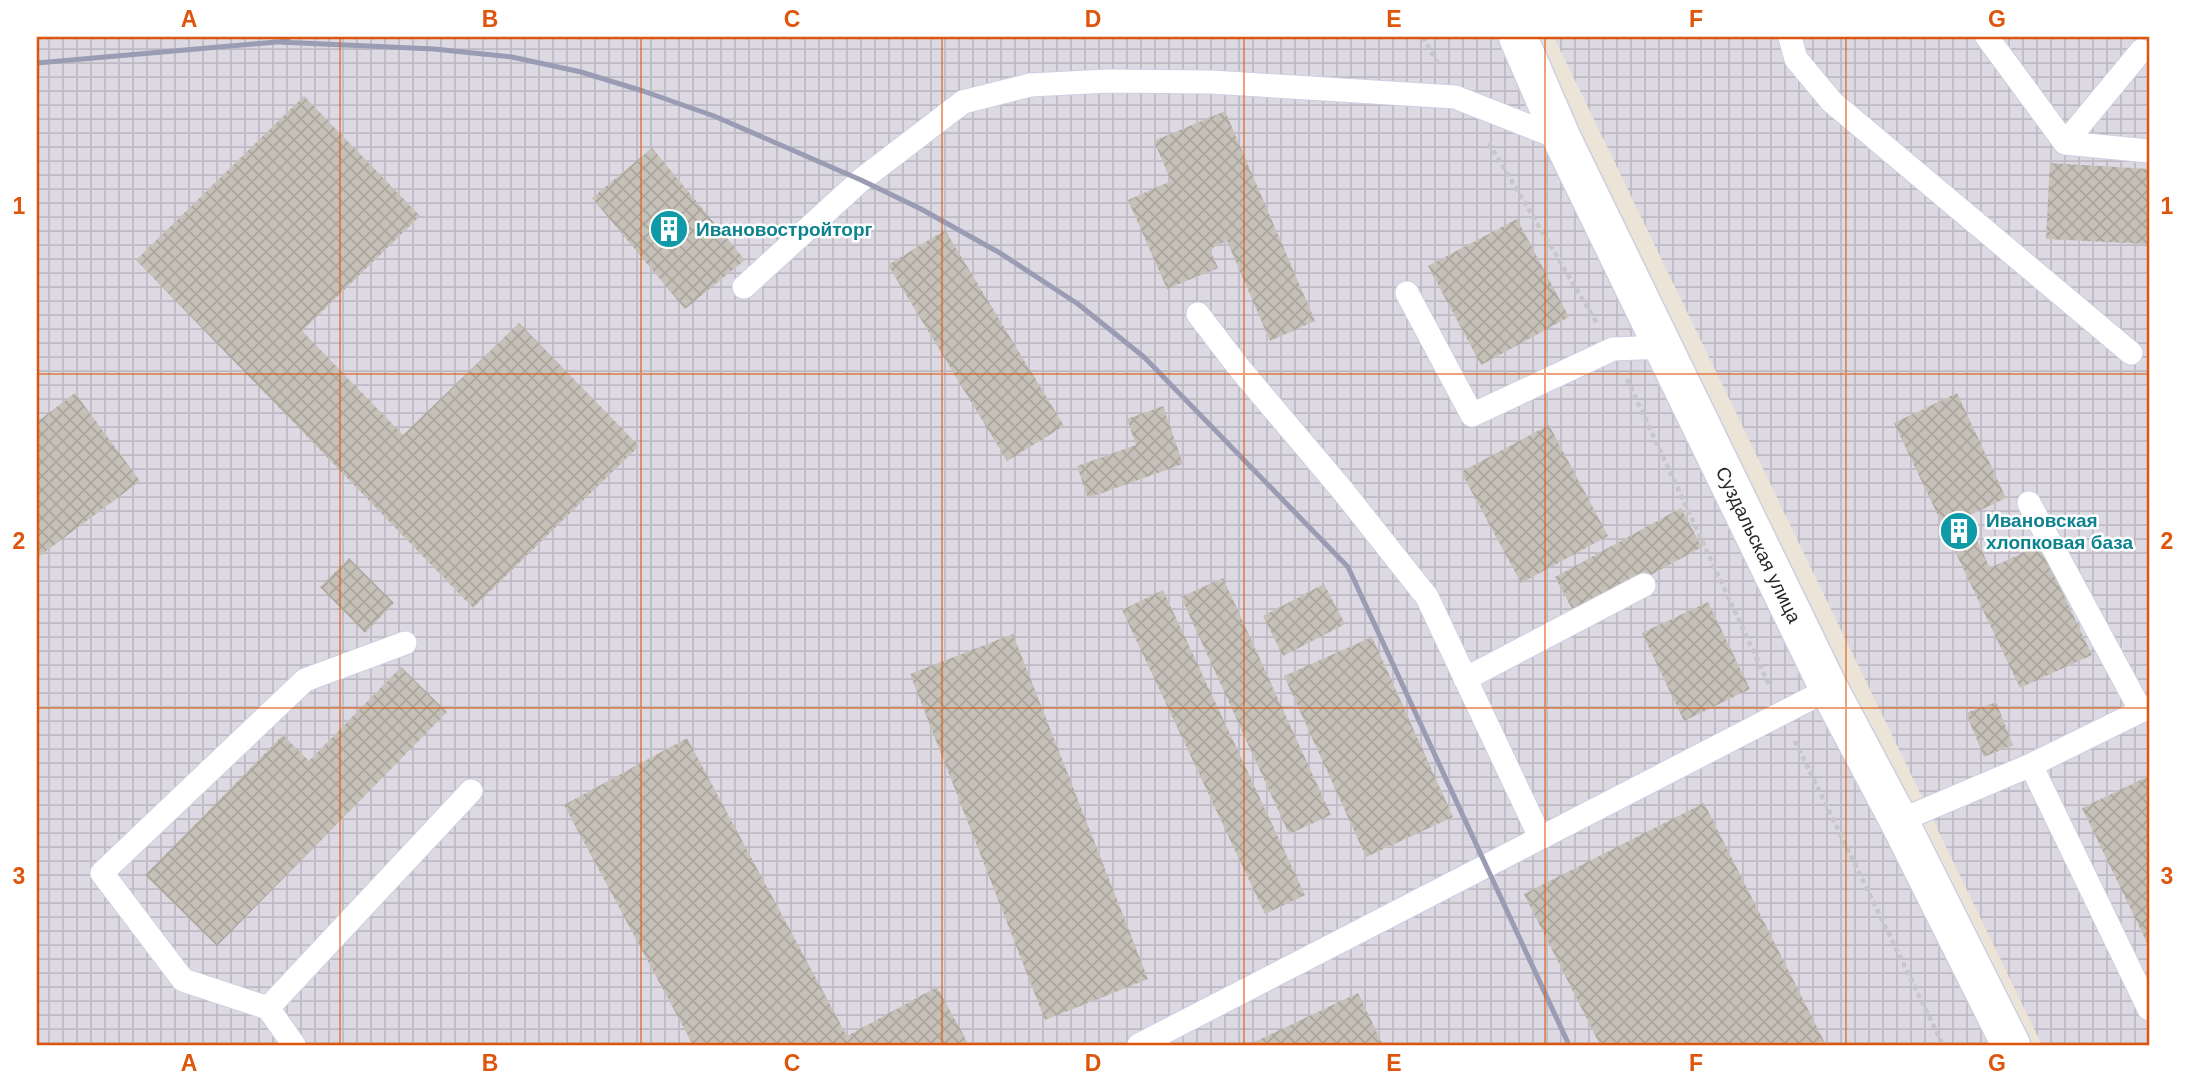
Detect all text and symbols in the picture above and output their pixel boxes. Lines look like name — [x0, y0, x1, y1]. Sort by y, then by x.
text: A — [181, 6, 197, 32]
text: B — [482, 6, 498, 32]
text: C — [784, 6, 800, 32]
text: D — [1085, 6, 1101, 32]
text: E — [1386, 6, 1402, 32]
text: F — [1689, 6, 1703, 32]
text: G — [1988, 6, 2006, 32]
text: 1 — [13, 193, 26, 219]
text: 1 — [2161, 193, 2174, 219]
building icon: Ивановостройторг — [648, 208, 690, 250]
place label: Ивановостройторг — [696, 219, 873, 240]
street label: Суздальская улица — [1712, 463, 1805, 627]
building icon: Ивановская хлопковая база — [1938, 510, 1980, 552]
place label: Ивановская хлопковая база — [1986, 510, 2133, 553]
text: 2 — [13, 528, 25, 554]
text: 2 — [2161, 528, 2173, 554]
text: 3 — [13, 863, 25, 889]
text: 3 — [2161, 863, 2173, 889]
text: A — [181, 1050, 197, 1076]
text: B — [482, 1050, 498, 1076]
text: C — [784, 1050, 800, 1076]
text: D — [1085, 1050, 1101, 1076]
text: E — [1386, 1050, 1402, 1076]
text: F — [1689, 1050, 1703, 1076]
text: G — [1988, 1050, 2006, 1076]

